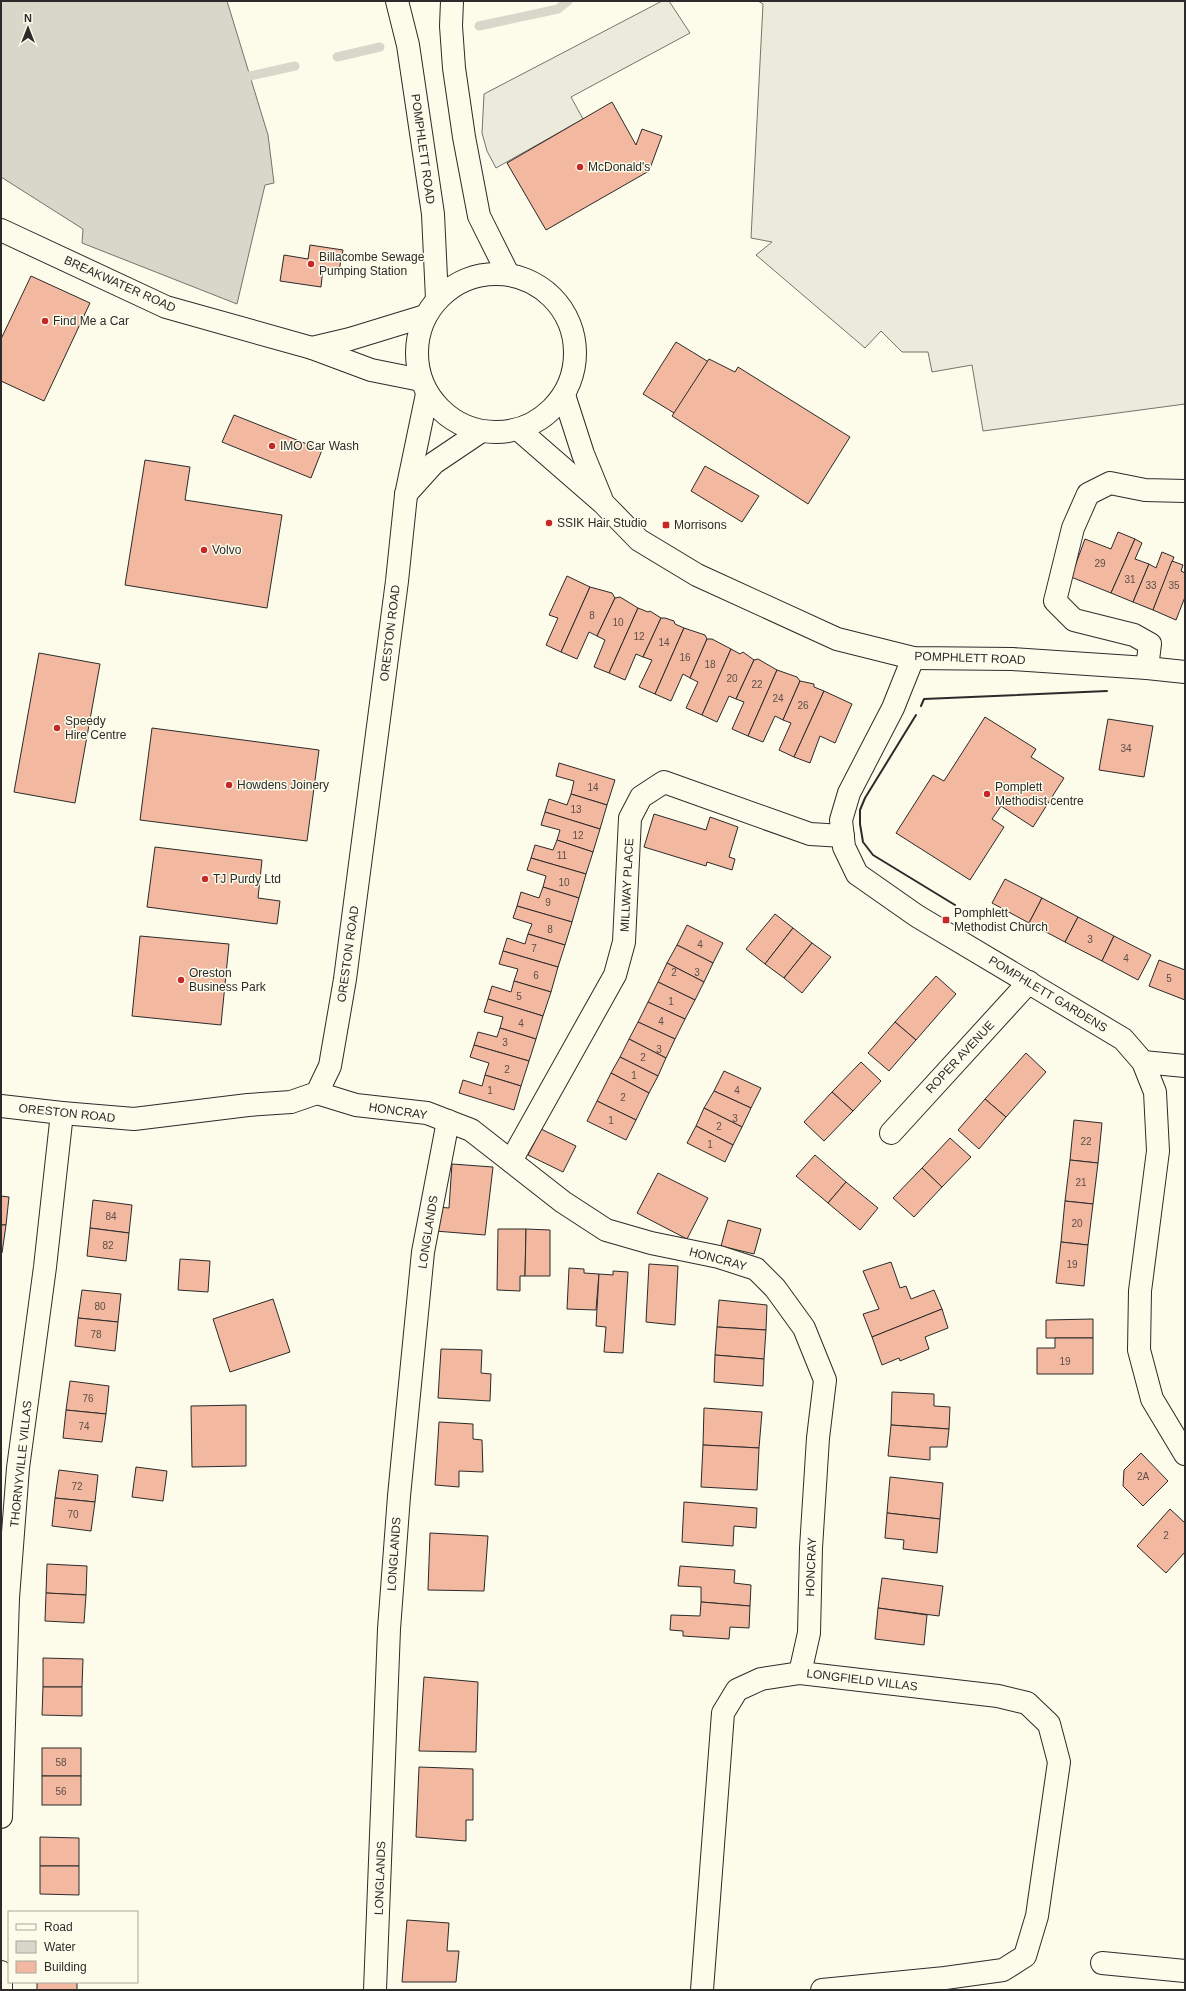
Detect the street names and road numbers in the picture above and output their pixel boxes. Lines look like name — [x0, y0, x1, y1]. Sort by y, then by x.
street label: POMPHLETT ROAD — [408, 93, 438, 205]
street label: BREAKWATER ROAD — [62, 253, 178, 315]
street label: ORESTON ROAD — [377, 584, 403, 682]
street label: POMPHLETT ROAD — [914, 649, 1026, 667]
street label: MILLWAY PLACE — [618, 838, 636, 932]
street label: ORESTON ROAD — [334, 905, 362, 1003]
street label: POMPHLETT GARDENS — [986, 953, 1110, 1035]
street label: ROPER AVENUE — [923, 1018, 997, 1096]
street label: HONCRAY — [368, 1100, 428, 1122]
street label: ORESTON ROAD — [18, 1101, 116, 1125]
street label: LONGLANDS — [415, 1194, 441, 1270]
street label: HONCRAY — [688, 1245, 748, 1273]
street label: THORNYVILLE VILLAS — [7, 1400, 35, 1528]
street label: LONGLANDS — [384, 1517, 404, 1591]
street label: HONCRAY — [803, 1537, 819, 1597]
street label: LONGFIELD VILLAS — [806, 1666, 918, 1694]
street label: LONGLANDS — [372, 1841, 388, 1915]

